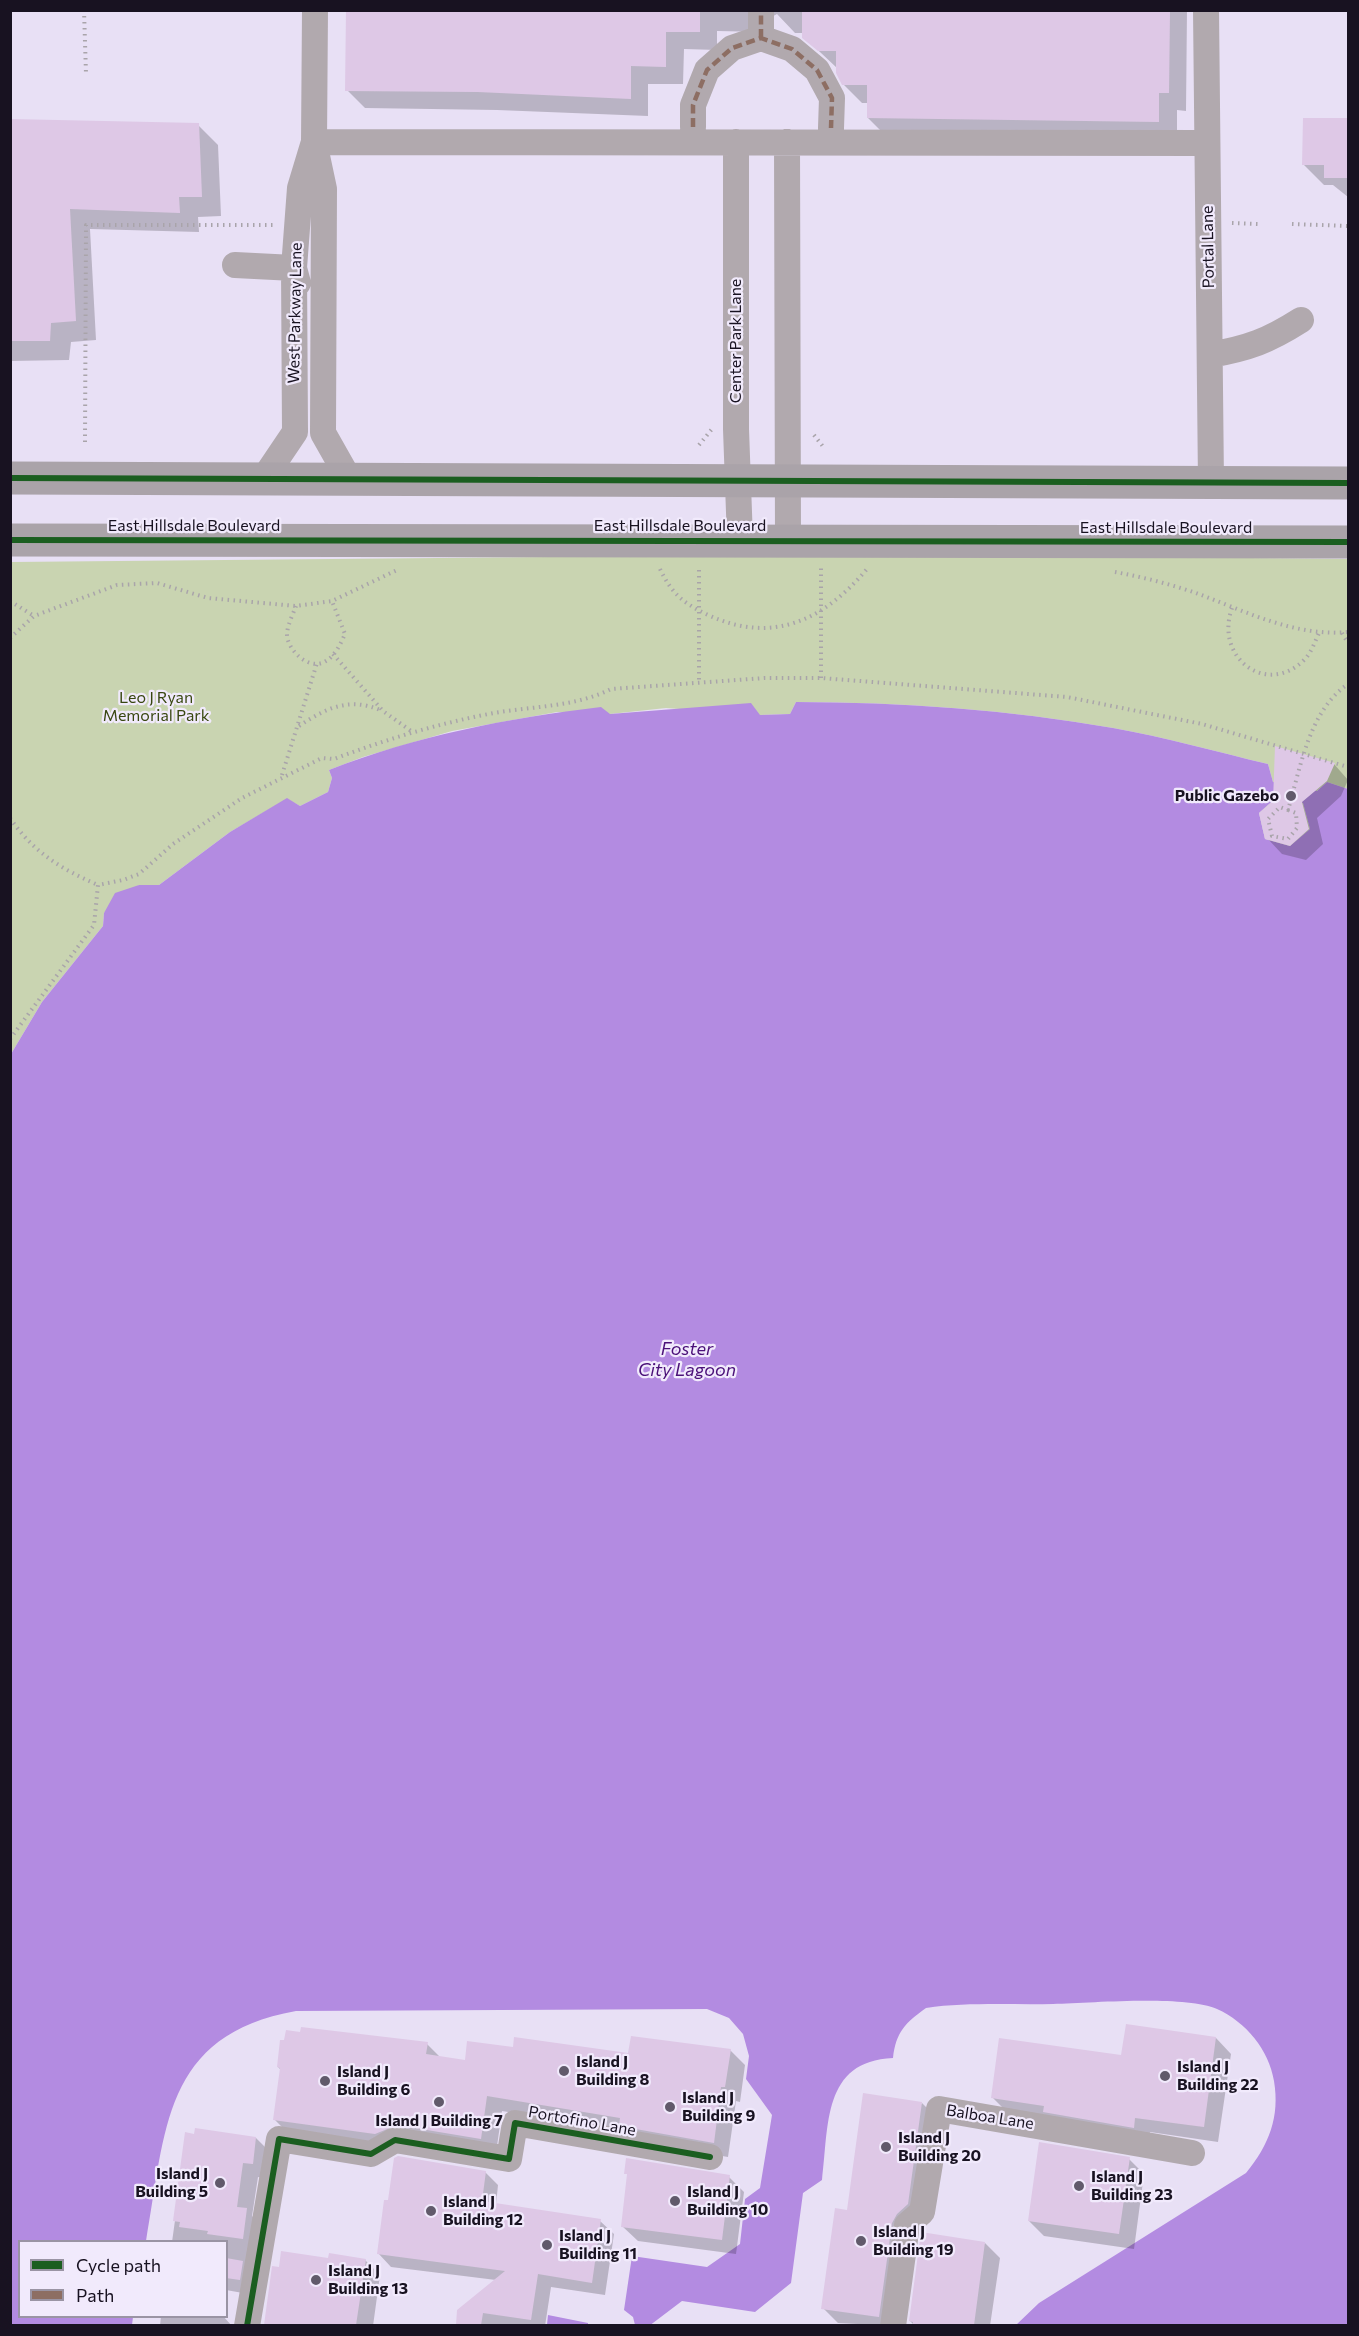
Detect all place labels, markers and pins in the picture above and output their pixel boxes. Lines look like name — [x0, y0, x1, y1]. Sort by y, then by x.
place label: Public Gazebo — [1175, 786, 1279, 806]
marker: Public Gazebo — [1284, 789, 1298, 803]
place label: Island J Building 8 — [576, 2052, 649, 2090]
place label: Island J Building 22 — [1177, 2057, 1259, 2095]
place label: Island J Building 6 — [337, 2062, 410, 2100]
marker: Island J Building 8 — [557, 2064, 571, 2078]
marker: Island J Building 22 — [1158, 2069, 1172, 2083]
marker: Island J Building 6 — [318, 2074, 332, 2088]
place label: Island J Building 9 — [682, 2088, 755, 2126]
marker: Island J Building 7 — [432, 2095, 446, 2109]
marker: Island J Building 9 — [663, 2100, 677, 2114]
place label: Island J Building 7 — [375, 2111, 503, 2131]
place label: Island J Building 20 — [898, 2128, 981, 2166]
marker: Island J Building 20 — [879, 2140, 893, 2154]
place label: Island J Building 5 — [135, 2164, 208, 2202]
place label: Island J Building 23 — [1091, 2167, 1173, 2205]
marker: Island J Building 5 — [213, 2176, 227, 2190]
marker: Island J Building 23 — [1072, 2179, 1086, 2193]
place label: Island J Building 10 — [687, 2182, 768, 2220]
place label: Island J Building 12 — [443, 2192, 523, 2230]
marker: Island J Building 10 — [668, 2194, 682, 2208]
marker: Island J Building 12 — [424, 2204, 438, 2218]
place label: Island J Building 19 — [873, 2222, 954, 2260]
place label: Island J Building 11 — [559, 2226, 637, 2264]
marker: Island J Building 19 — [854, 2234, 868, 2248]
marker: Island J Building 11 — [540, 2238, 554, 2252]
place label: Island J Building 13 — [328, 2261, 408, 2299]
marker: Island J Building 13 — [309, 2273, 323, 2287]

